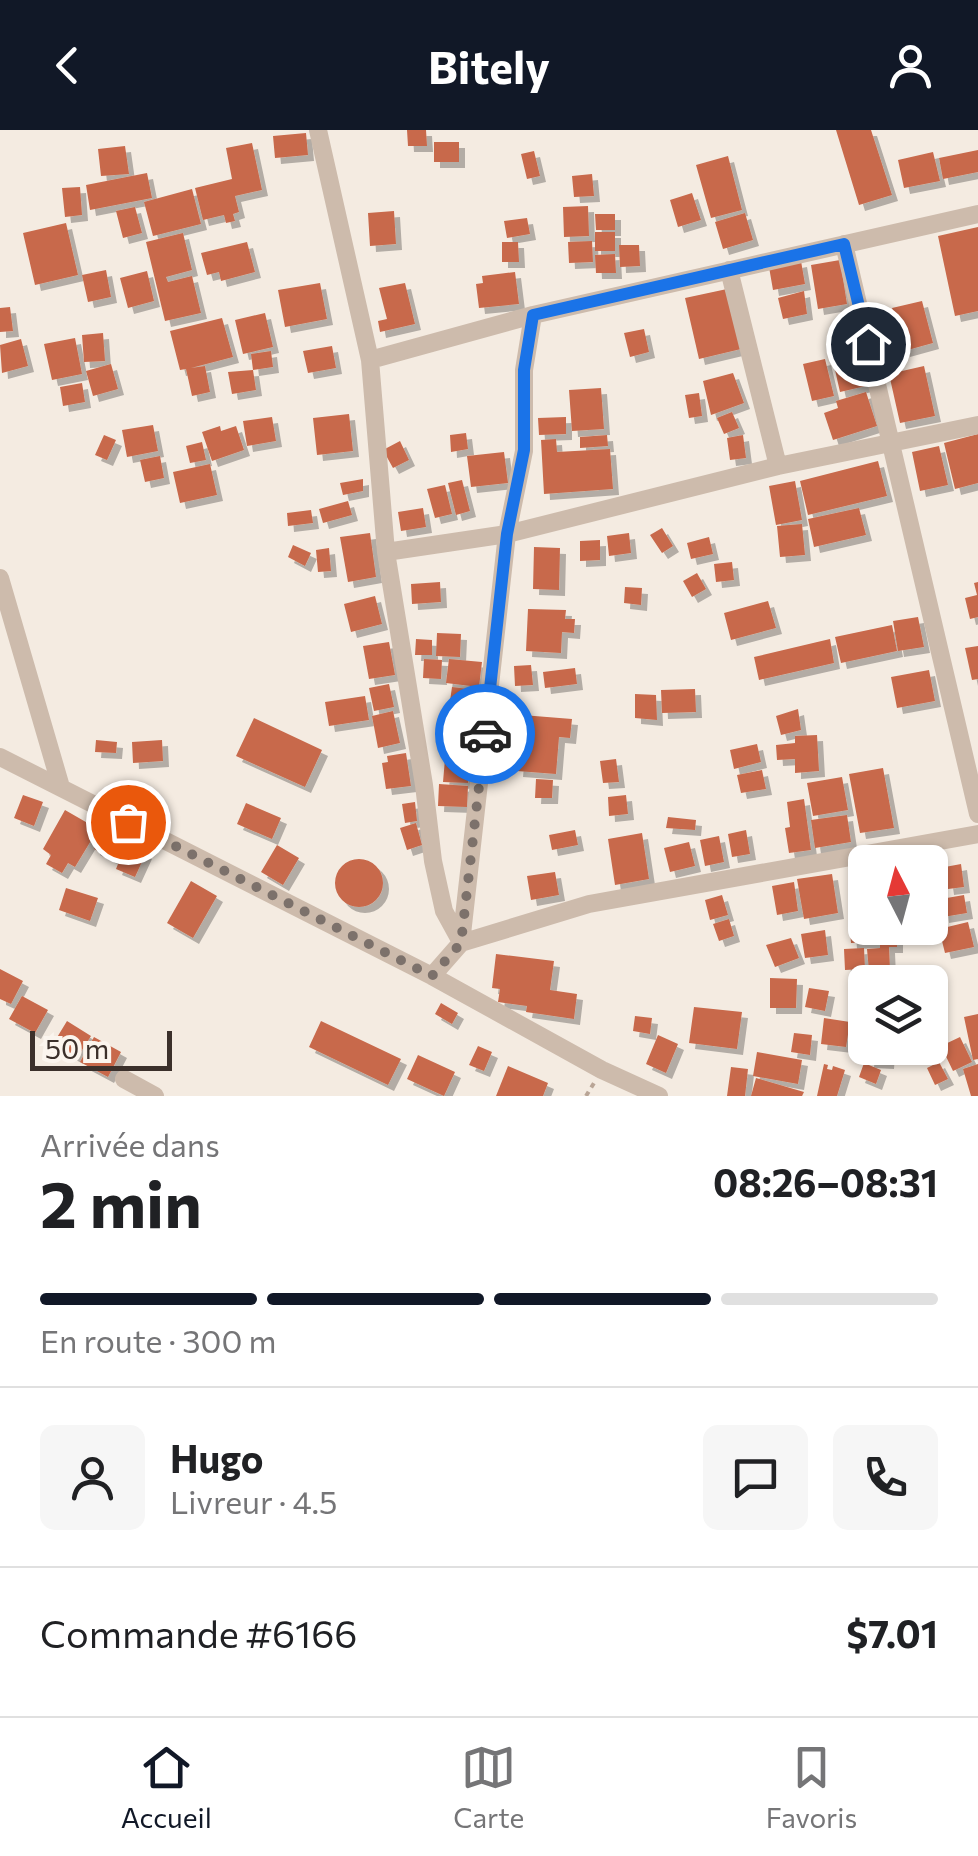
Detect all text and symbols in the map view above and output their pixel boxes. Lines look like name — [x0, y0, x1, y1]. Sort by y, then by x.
icon: back — [40, 38, 95, 93]
text: Bitely — [428, 38, 550, 93]
icon: person — [883, 38, 938, 93]
pin — [826, 302, 911, 387]
icon: home — [841, 317, 896, 372]
courier — [435, 684, 535, 784]
icon: car — [458, 707, 513, 762]
pin — [86, 780, 171, 865]
icon: bag — [101, 795, 156, 850]
north arrow — [848, 845, 948, 945]
map controls — [848, 845, 948, 1065]
button: layers — [848, 965, 948, 1065]
scale bar — [30, 1026, 172, 1070]
text: 50 m — [45, 1031, 109, 1065]
text: Arrivée dans — [40, 1124, 220, 1164]
text: 08:26–08:31 — [713, 1158, 938, 1205]
text: 2 min — [40, 1162, 202, 1241]
text: En route · 300 m — [40, 1320, 276, 1360]
button: person — [40, 1425, 145, 1530]
button: chat — [703, 1425, 808, 1530]
button: phone — [833, 1425, 938, 1530]
text: Hugo — [170, 1434, 263, 1481]
text: Livreur · 4.5 — [170, 1481, 337, 1521]
text: Commande #6166 — [40, 1609, 357, 1656]
text: $7.01 — [846, 1609, 938, 1656]
tab: Accueil — [121, 1740, 212, 1834]
tab: Carte — [453, 1740, 524, 1834]
tab: Favoris — [766, 1740, 857, 1834]

